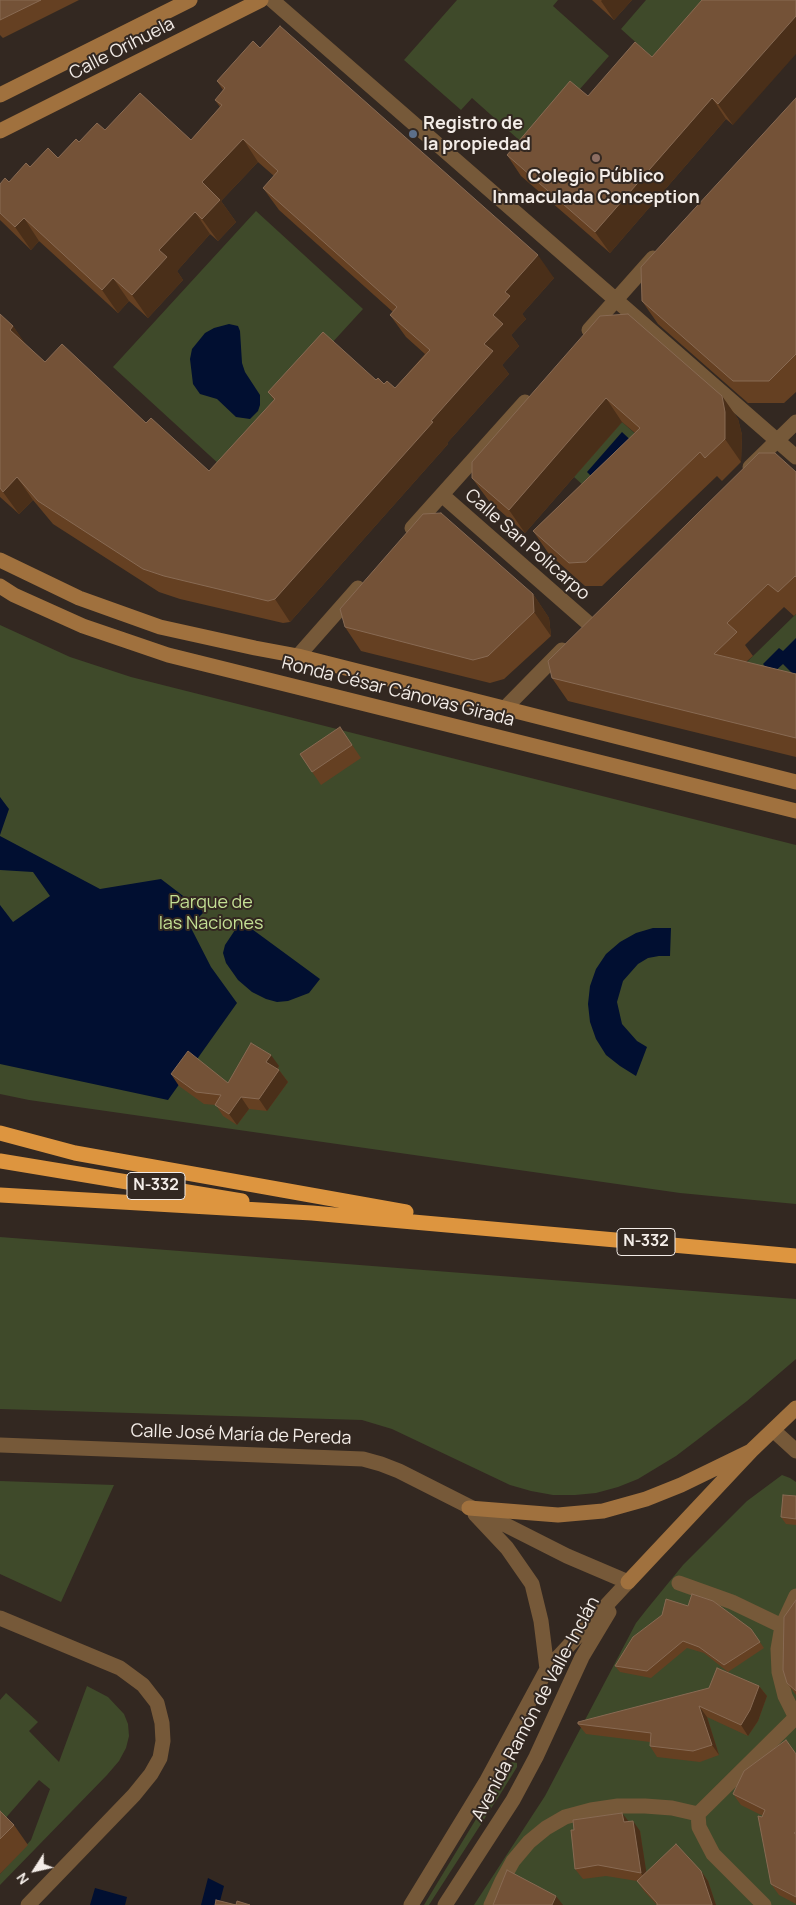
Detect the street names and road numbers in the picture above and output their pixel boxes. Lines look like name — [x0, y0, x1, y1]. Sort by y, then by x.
street label: Calle Orihuela — [66, 13, 178, 85]
street label: Calle San Policarpo — [460, 485, 594, 605]
street label: Ronda César Cánovas Girada — [279, 653, 517, 731]
road number: N-332 — [127, 1172, 185, 1200]
road number: N-332 — [617, 1228, 675, 1256]
street label: Calle José María de Pereda — [130, 1420, 352, 1450]
street label: Avenida Ramón de Valle-Inclán — [468, 1593, 604, 1825]

